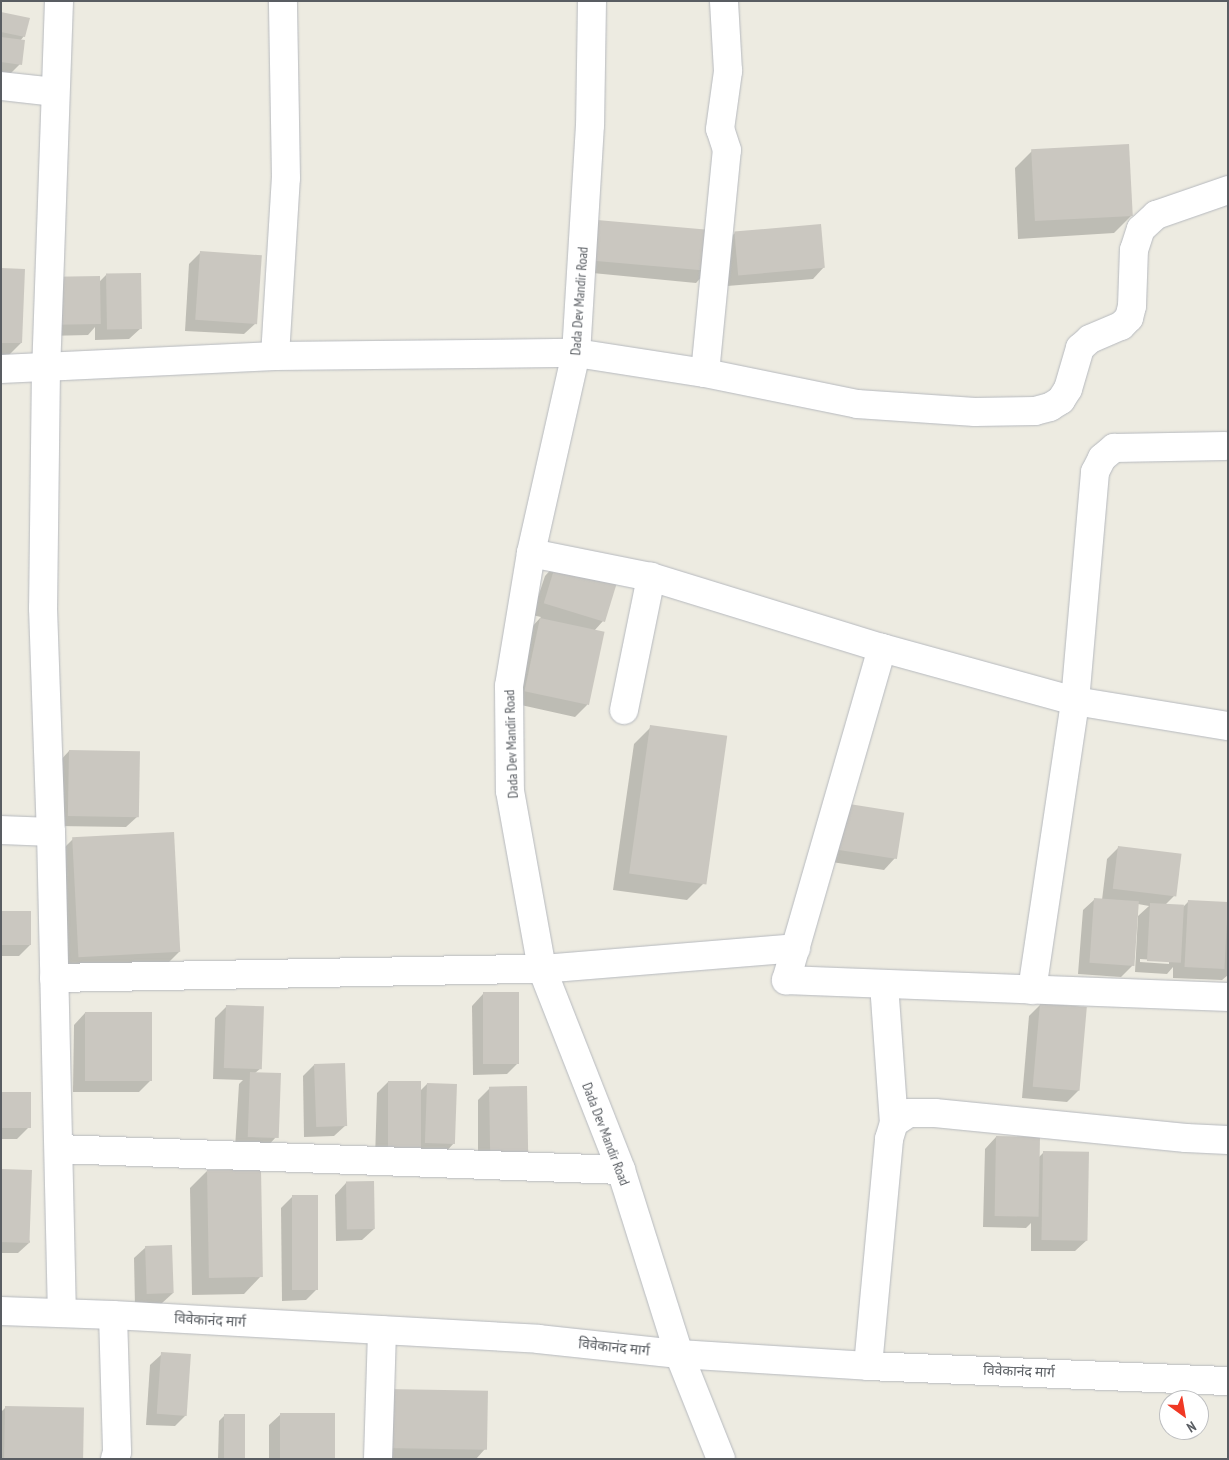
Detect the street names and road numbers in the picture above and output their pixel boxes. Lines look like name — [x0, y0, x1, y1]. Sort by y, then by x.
street label: Dada Dev Mandir Road — [567, 246, 591, 356]
street label: Dada Dev Mandir Road — [501, 689, 521, 799]
street label: Dada Dev Mandir Road — [579, 1080, 633, 1188]
street label: विवेकानंद मार्ग — [174, 1310, 246, 1330]
street label: विवेकानंद मार्ग — [578, 1335, 650, 1359]
street label: विवेकानंद मार्ग — [983, 1361, 1055, 1381]

